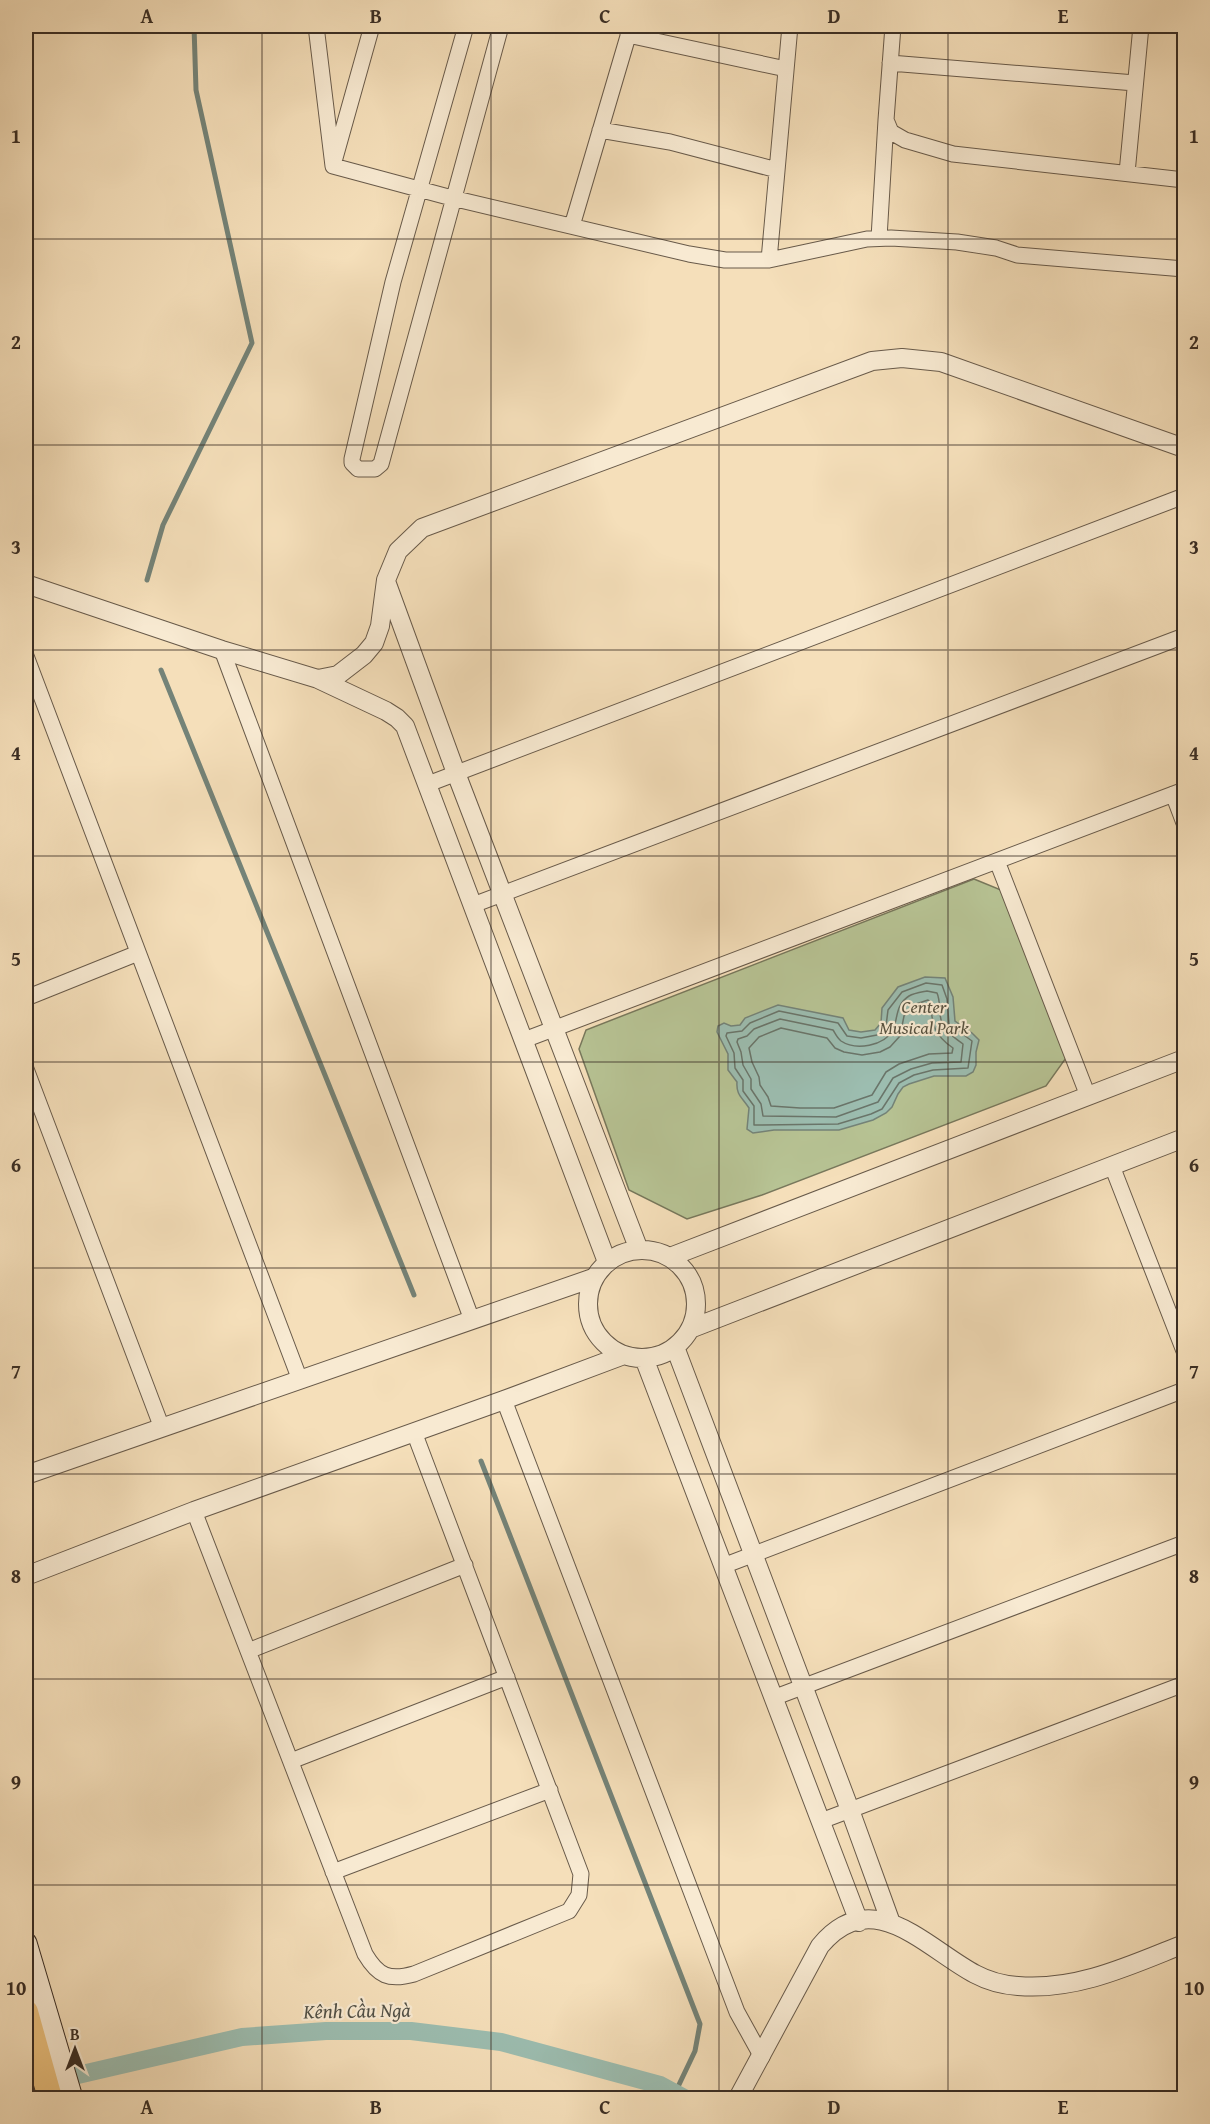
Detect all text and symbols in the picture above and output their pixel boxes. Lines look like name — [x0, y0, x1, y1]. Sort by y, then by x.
text: A — [141, 1, 154, 30]
text: B — [370, 1, 382, 30]
text: C — [599, 1, 611, 30]
text: D — [827, 1, 841, 30]
text: E — [1058, 1, 1069, 30]
text: 1 — [11, 121, 21, 150]
text: 1 — [1189, 121, 1199, 150]
text: 2 — [11, 327, 21, 356]
text: 2 — [1189, 327, 1199, 356]
text: 3 — [11, 532, 21, 561]
text: 3 — [1189, 532, 1199, 561]
text: 4 — [11, 738, 21, 767]
text: 4 — [1189, 738, 1199, 767]
text: 5 — [11, 944, 21, 973]
text: 5 — [1189, 944, 1199, 973]
park label: Center Musical Park — [879, 993, 969, 1041]
text: 6 — [11, 1150, 21, 1179]
text: 6 — [1189, 1150, 1199, 1179]
text: 7 — [11, 1356, 21, 1385]
text: 7 — [1189, 1356, 1199, 1385]
text: 8 — [11, 1561, 21, 1590]
text: 8 — [1189, 1561, 1199, 1590]
text: 9 — [11, 1767, 21, 1796]
text: 9 — [1189, 1767, 1199, 1796]
text: 10 — [6, 1973, 26, 2002]
text: 10 — [1184, 1973, 1204, 2002]
water label: Kênh Cầu Ngà — [302, 1995, 412, 2025]
north arrow — [45, 2019, 105, 2079]
text: B — [70, 2022, 80, 2046]
text: A — [141, 2092, 154, 2121]
text: B — [370, 2092, 382, 2121]
text: C — [599, 2092, 611, 2121]
text: D — [827, 2092, 841, 2121]
text: E — [1058, 2092, 1069, 2121]

